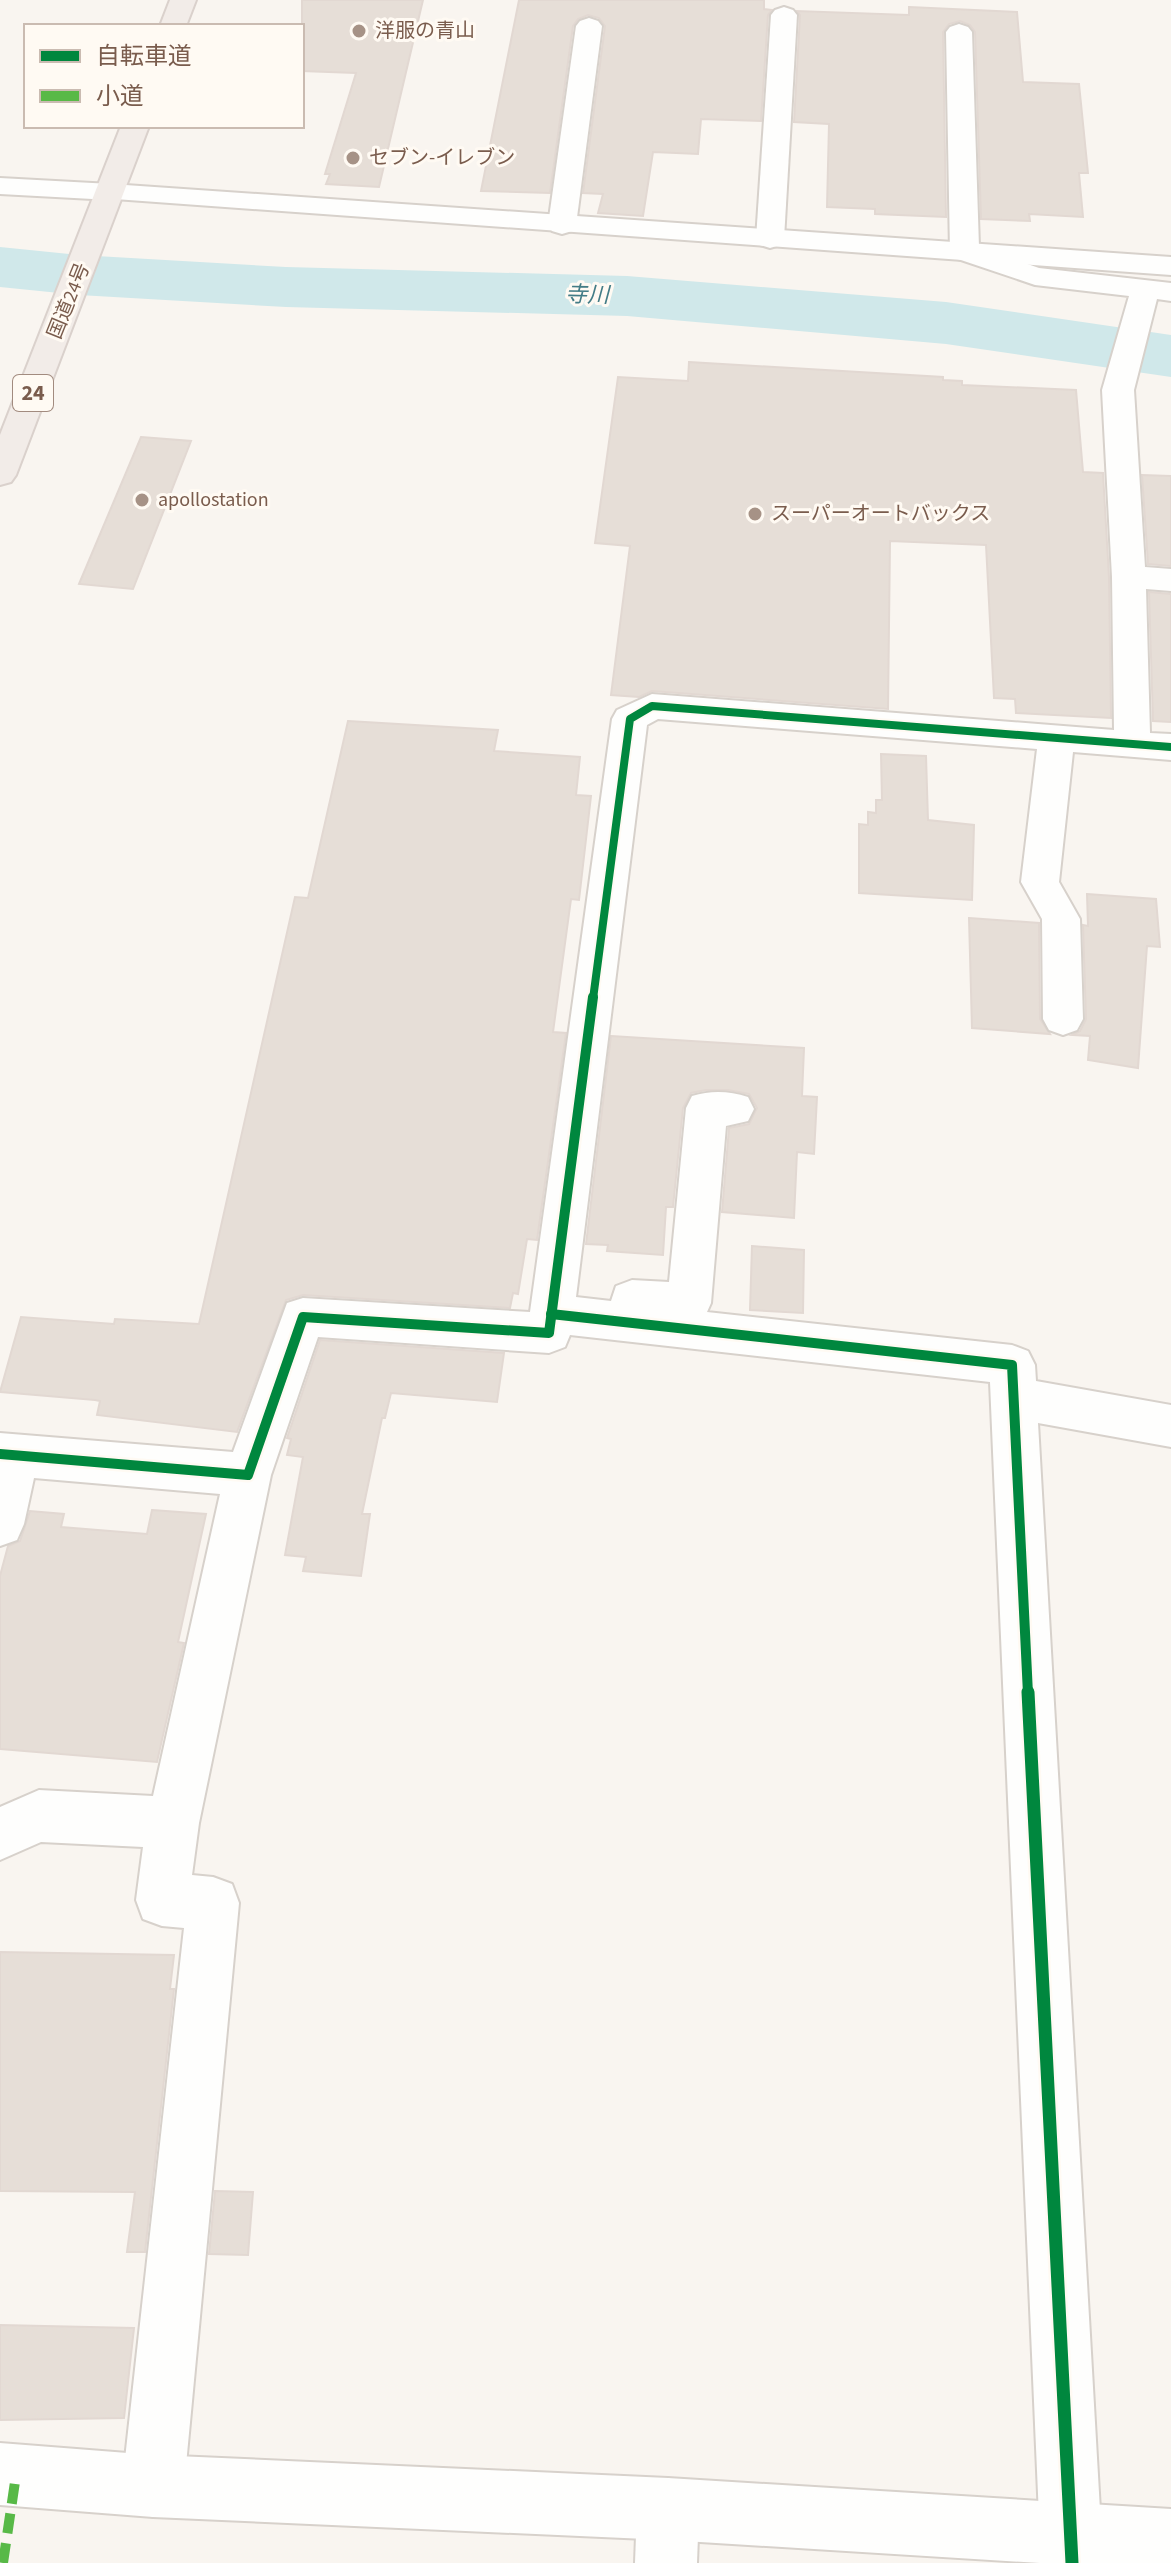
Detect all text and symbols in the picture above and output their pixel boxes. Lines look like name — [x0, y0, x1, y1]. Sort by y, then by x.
place label: 洋服の青山 — [375, 17, 475, 45]
marker: 洋服の青山 — [350, 22, 368, 40]
legend — [24, 24, 304, 128]
text: 自転車道 — [96, 39, 192, 74]
text: 小道 — [96, 79, 144, 114]
place label: セブン-イレブン — [369, 144, 515, 172]
marker: セブン-イレブン — [344, 149, 362, 167]
street label: 国道24号 — [41, 259, 97, 343]
water label: 寺川 — [565, 279, 611, 311]
road number: 24 — [13, 375, 53, 411]
place label: apollostation — [158, 486, 269, 514]
marker: apollostation — [133, 491, 151, 509]
place label: スーパーオートバックス — [771, 500, 990, 528]
marker: スーパーオートバックス — [746, 505, 764, 523]

